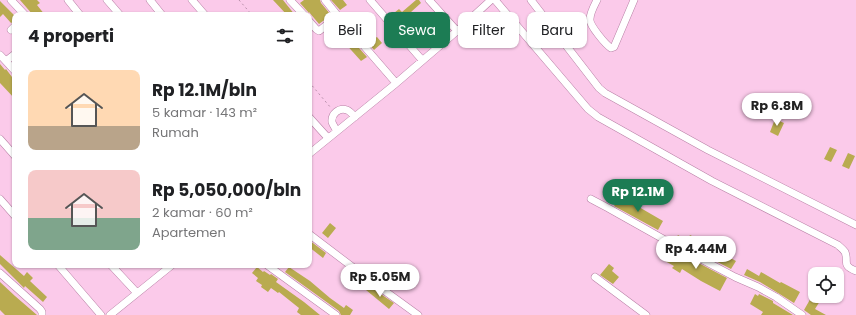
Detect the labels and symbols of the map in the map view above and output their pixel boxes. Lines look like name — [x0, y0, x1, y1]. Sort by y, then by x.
pin: Rp 6.8M — [740, 93, 814, 127]
pin: Rp 12.1M — [597, 179, 679, 213]
pin: Rp 4.44M — [655, 236, 737, 270]
pin: Rp 5.05M — [339, 264, 421, 298]

